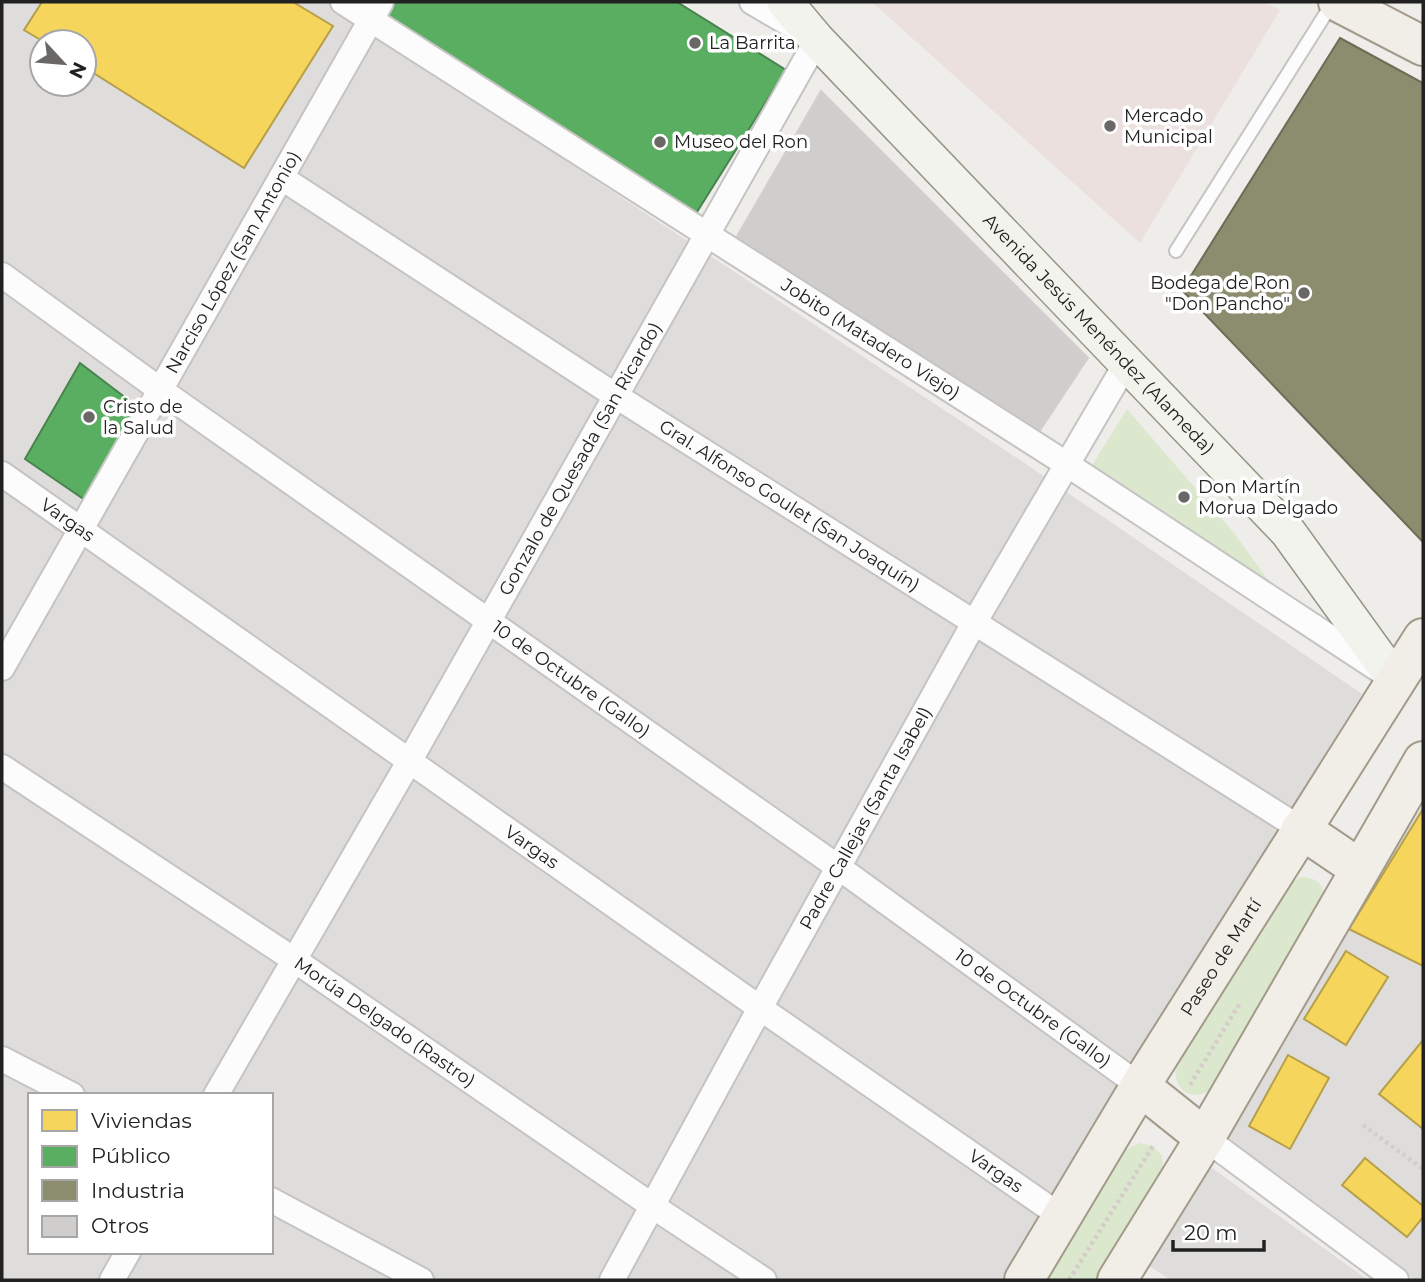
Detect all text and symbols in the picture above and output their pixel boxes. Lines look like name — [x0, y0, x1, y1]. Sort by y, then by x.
north arrow — [28, 28, 98, 98]
place label: La Barrita — [709, 32, 796, 54]
marker: La Barrita — [687, 35, 703, 51]
text: N — [64, 58, 92, 82]
place label: Mercado Municipal — [1124, 105, 1213, 148]
marker: Mercado Municipal — [1102, 118, 1118, 134]
place label: Museo del Ron — [674, 131, 808, 153]
marker: Museo del Ron — [652, 134, 668, 150]
street label: Narciso López (San Antonio) — [161, 147, 305, 377]
street label: Avenida Jesús Menéndez (Alameda) — [978, 209, 1219, 459]
place label: Bodega de Ron "Don Pancho" — [1150, 272, 1290, 315]
street label: Jobito (Matadero Viejo) — [776, 273, 964, 404]
marker: Bodega de Ron "Don Pancho" — [1296, 285, 1312, 301]
street label: Gonzalo de Quesada (San Ricardo) — [494, 318, 666, 599]
place label: Cristo de la Salud — [103, 396, 183, 439]
marker: Cristo de la Salud — [81, 409, 97, 425]
street label: Gral. Alfonso Goulet (San Joaquín) — [655, 415, 924, 596]
place label: Don Martín Morua Delgado — [1198, 476, 1338, 519]
marker: Don Martín Morua Delgado — [1176, 489, 1192, 505]
street label: Vargas — [36, 494, 99, 547]
street label: 10 de Octubre (Gallo) — [488, 616, 654, 742]
street label: Padre Callejas (Santa Isabel) — [795, 703, 936, 933]
street label: Vargas — [500, 821, 563, 874]
street label: Paseo de Martí — [1176, 894, 1267, 1020]
street label: 10 de Octubre (Gallo) — [950, 944, 1115, 1072]
street label: Morúa Delgado (Rastro) — [290, 952, 480, 1092]
legend — [28, 1093, 273, 1254]
text: Viviendas — [91, 1108, 192, 1133]
text: Público — [91, 1143, 171, 1168]
street label: Vargas — [964, 1145, 1027, 1198]
text: Industria — [91, 1178, 185, 1203]
scale bar — [1173, 1208, 1264, 1252]
text: Otros — [91, 1213, 149, 1238]
text: 20 m — [1184, 1220, 1238, 1245]

